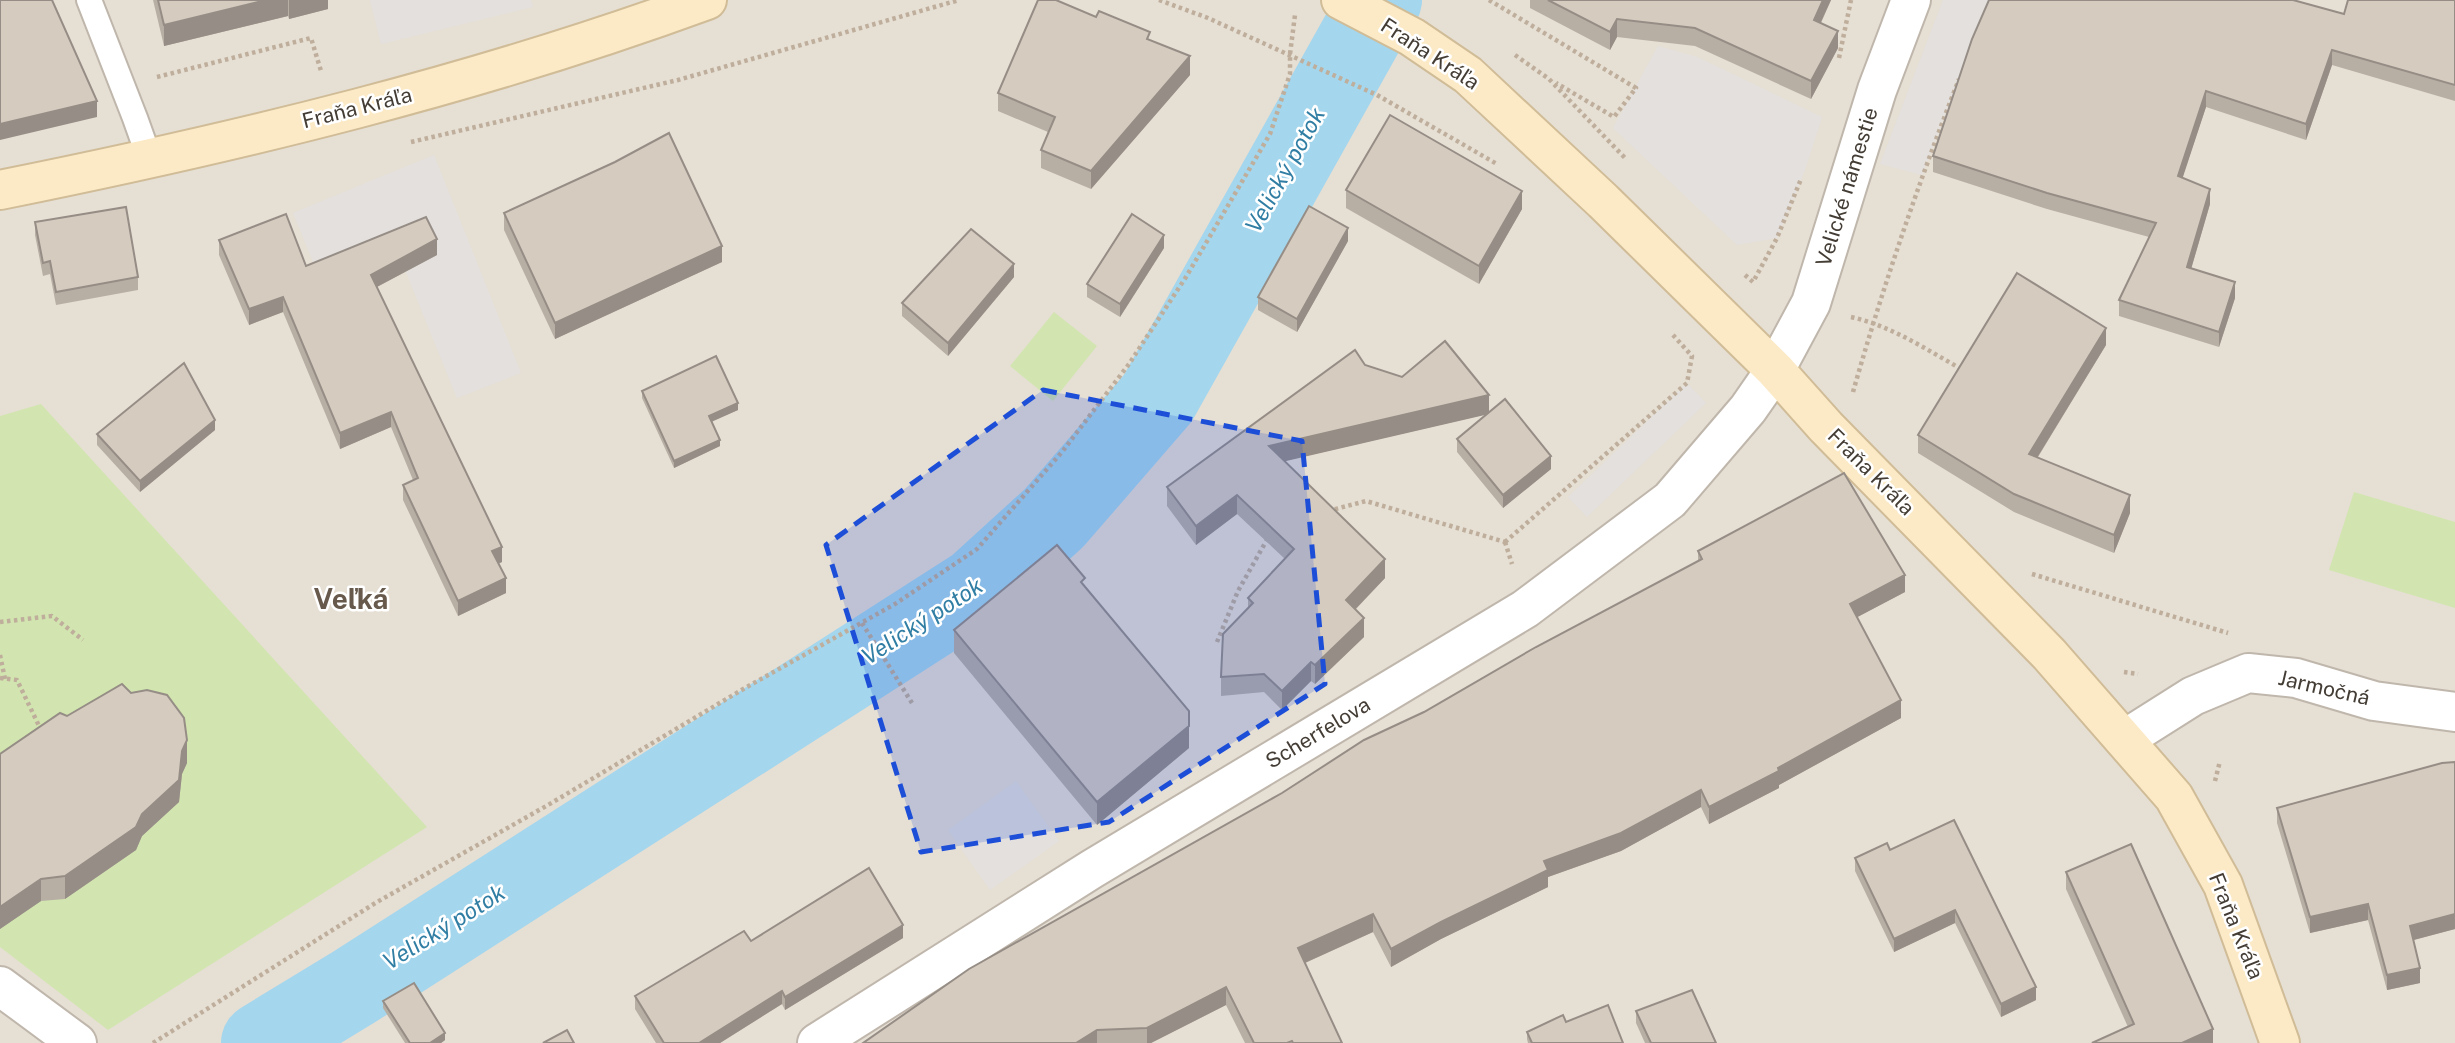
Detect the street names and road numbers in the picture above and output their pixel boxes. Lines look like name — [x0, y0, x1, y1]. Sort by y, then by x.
street label: Fraňa Kráľa — [1376, 12, 1484, 95]
street label: Fraňa Kráľa — [299, 82, 414, 133]
street label: Velické námestie — [1810, 104, 1883, 270]
street label: Fraňa Kráľa — [1823, 423, 1920, 520]
street label: Jarmočná — [2276, 665, 2372, 710]
street label: Scherfelova — [1261, 692, 1374, 773]
street label: Fraňa Kráľa — [2204, 869, 2269, 983]

